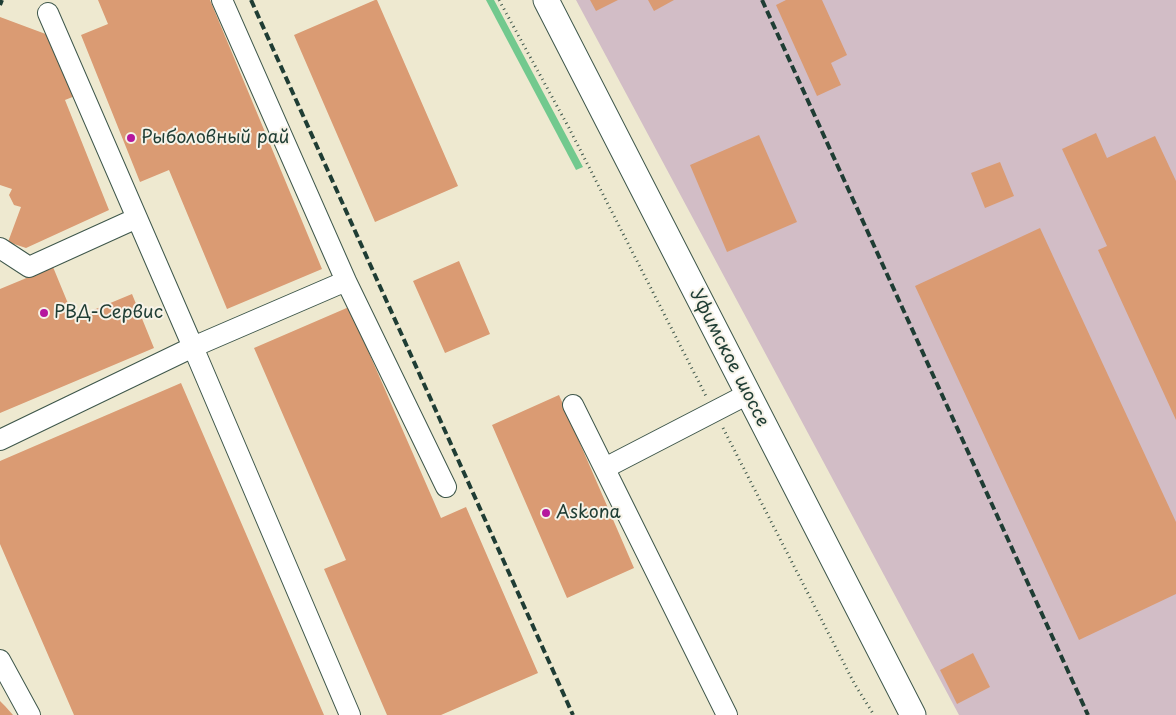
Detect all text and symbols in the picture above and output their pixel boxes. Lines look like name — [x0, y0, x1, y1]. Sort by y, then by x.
place label: Рыболовный рай — [141, 127, 289, 149]
marker: Рыболовный рай — [125, 132, 137, 144]
street label: Уфимское шоссе — [685, 285, 773, 431]
place label: РВД-Сервис — [54, 302, 163, 324]
marker: РВД-Сервис — [38, 307, 50, 319]
place label: Askona — [556, 502, 621, 524]
marker: Askona — [540, 507, 552, 519]

